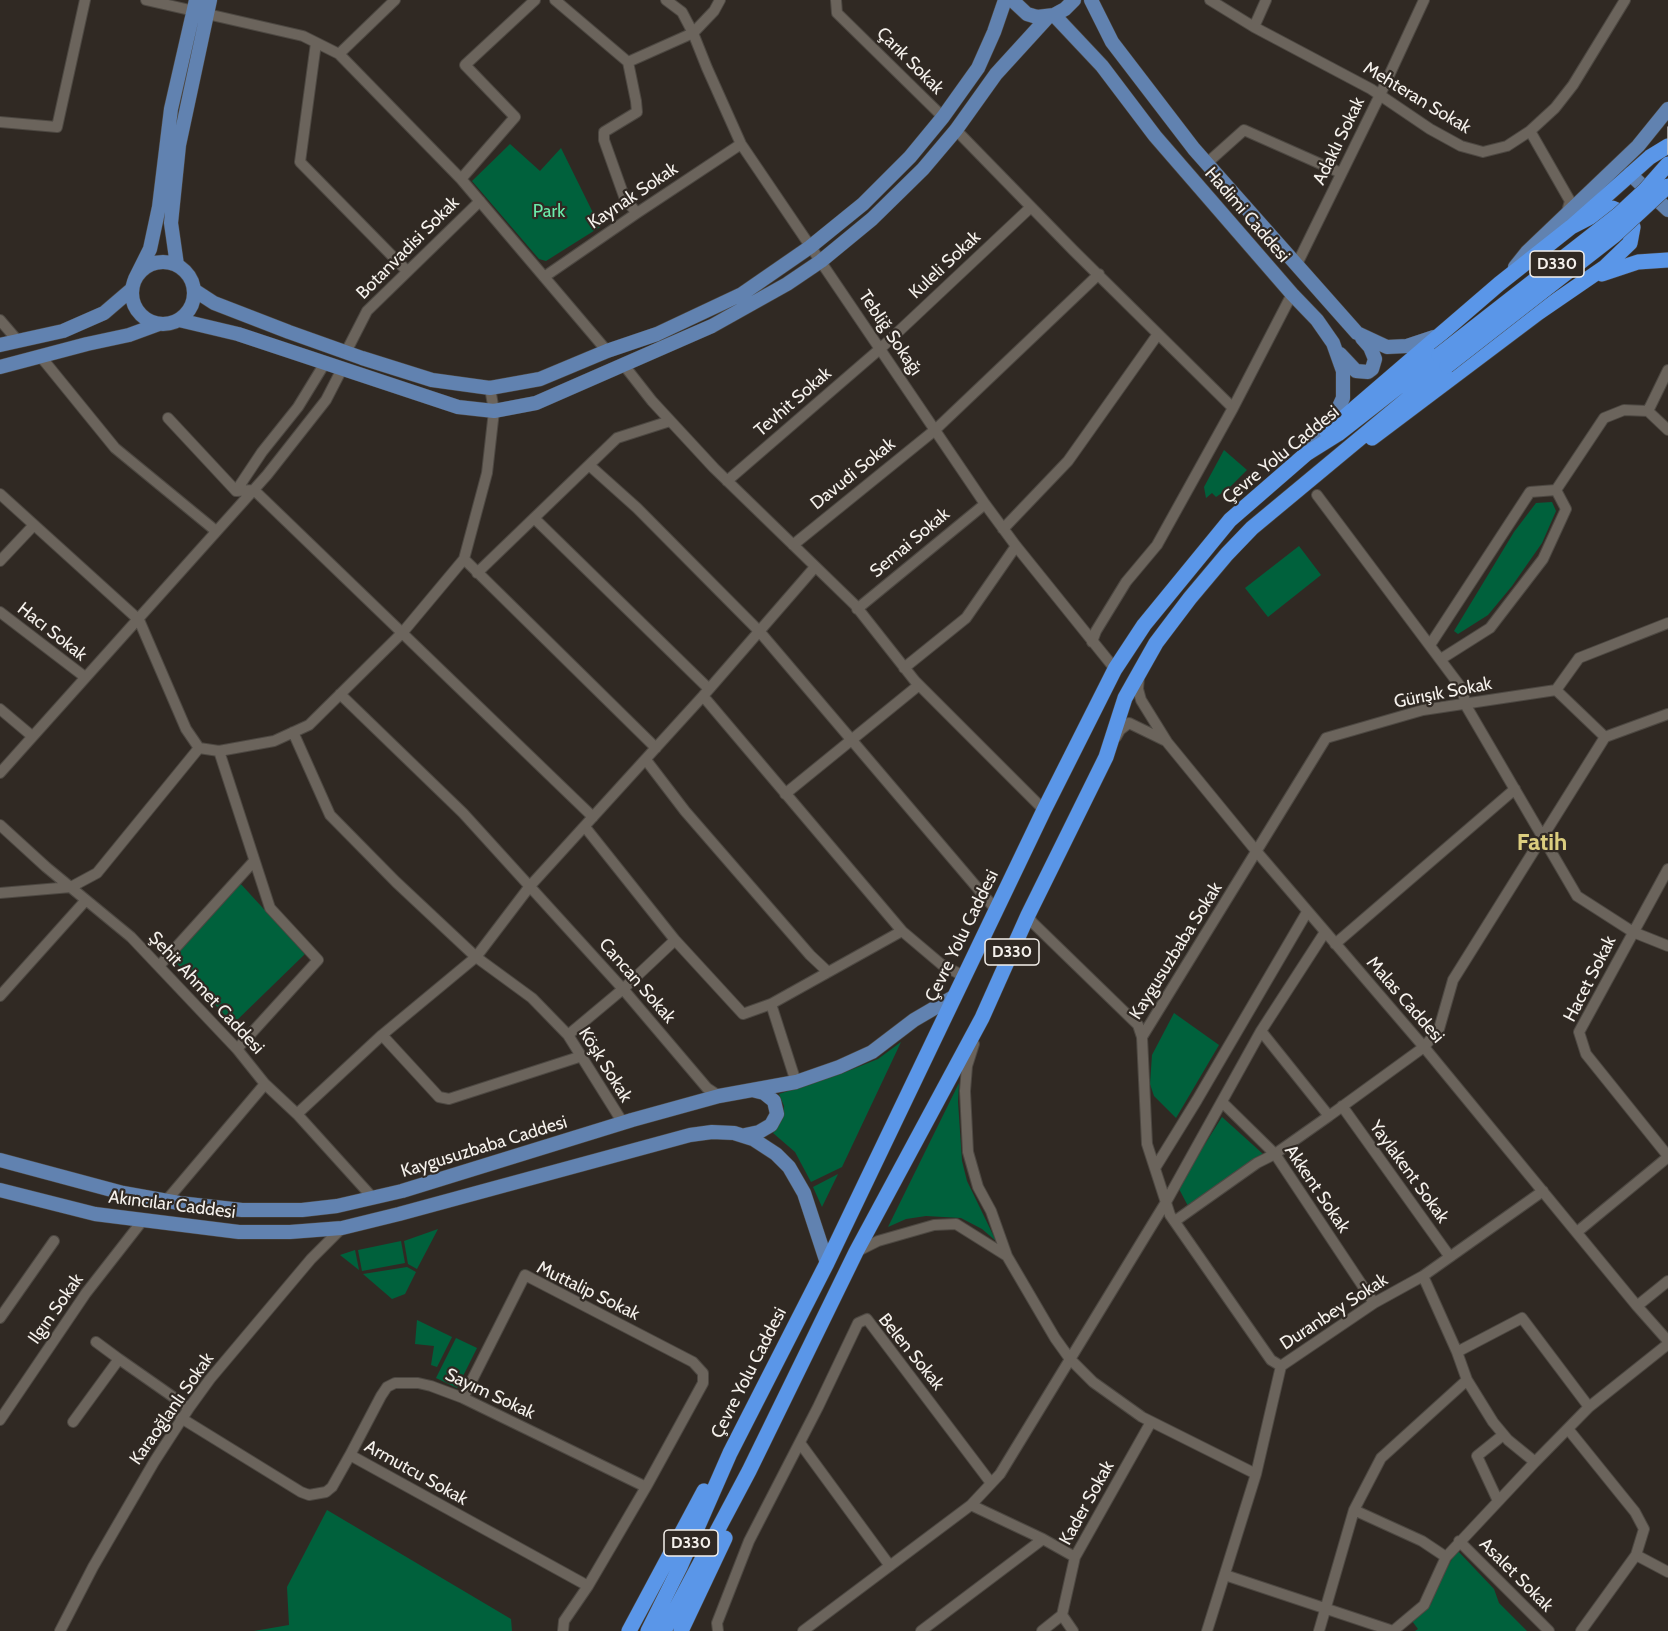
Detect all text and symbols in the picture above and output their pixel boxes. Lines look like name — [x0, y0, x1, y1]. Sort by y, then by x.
street label: Çarık Sokak — [872, 23, 948, 99]
street label: Mehteran Sokak — [1359, 57, 1475, 139]
street label: Adaklı Sokak — [1309, 94, 1369, 188]
street label: Kaynak Sokak — [584, 158, 682, 234]
street label: Hadimi Caddesi — [1200, 163, 1294, 267]
street label: Botanvadisi Sokak — [352, 192, 464, 304]
park label: Park — [533, 201, 565, 223]
street label: Kuleli Sokak — [905, 226, 985, 304]
road number: D330 — [1530, 251, 1584, 277]
street label: Tebliğ Sokağı — [854, 286, 926, 380]
street label: Tevhit Sokak — [750, 363, 836, 441]
street label: Çevre Yolu Caddesi — [1218, 401, 1344, 509]
street label: Davudi Sokak — [806, 433, 900, 515]
street label: Semai Sokak — [866, 504, 954, 582]
street label: Hacı Sokak — [13, 598, 91, 666]
street label: Gürışık Sokak — [1392, 673, 1494, 713]
district label: Fatih — [1517, 829, 1567, 857]
street label: Çevre Yolu Caddesi — [921, 867, 1003, 1005]
street label: Kaygusuzbaba Sokak — [1125, 878, 1227, 1024]
street label: Şehit Ahmet Caddesi — [144, 927, 268, 1059]
street label: Hacet Sokak — [1559, 932, 1621, 1026]
street label: Cancan Sokak — [594, 934, 680, 1028]
road number: D330 — [985, 939, 1039, 965]
street label: Malas Caddesi — [1362, 952, 1448, 1048]
street label: Köşk Sokak — [574, 1024, 636, 1106]
street label: Kaygusuzbaba Caddesi — [398, 1111, 570, 1183]
street label: Yaylakent Sokak — [1365, 1117, 1453, 1227]
street label: Akkent Sokak — [1280, 1141, 1354, 1237]
street label: Akıncılar Caddesi — [107, 1186, 237, 1224]
street label: Muttalip Sokak — [533, 1257, 643, 1325]
street label: Duranbey Sokak — [1276, 1269, 1392, 1355]
street label: Ilgın Sokak — [24, 1270, 88, 1348]
street label: Çevre Yolu Caddesi — [707, 1304, 791, 1442]
street label: Belen Sokak — [873, 1309, 949, 1395]
street label: Karaoğlanlı Sokak — [125, 1349, 219, 1469]
street label: Sayım Sokak — [442, 1364, 538, 1424]
street label: Armutcu Sokak — [361, 1436, 471, 1510]
street label: Kader Sokak — [1055, 1457, 1119, 1549]
road number: D330 — [664, 1530, 718, 1556]
street label: Asalet Sokak — [1475, 1534, 1557, 1616]

